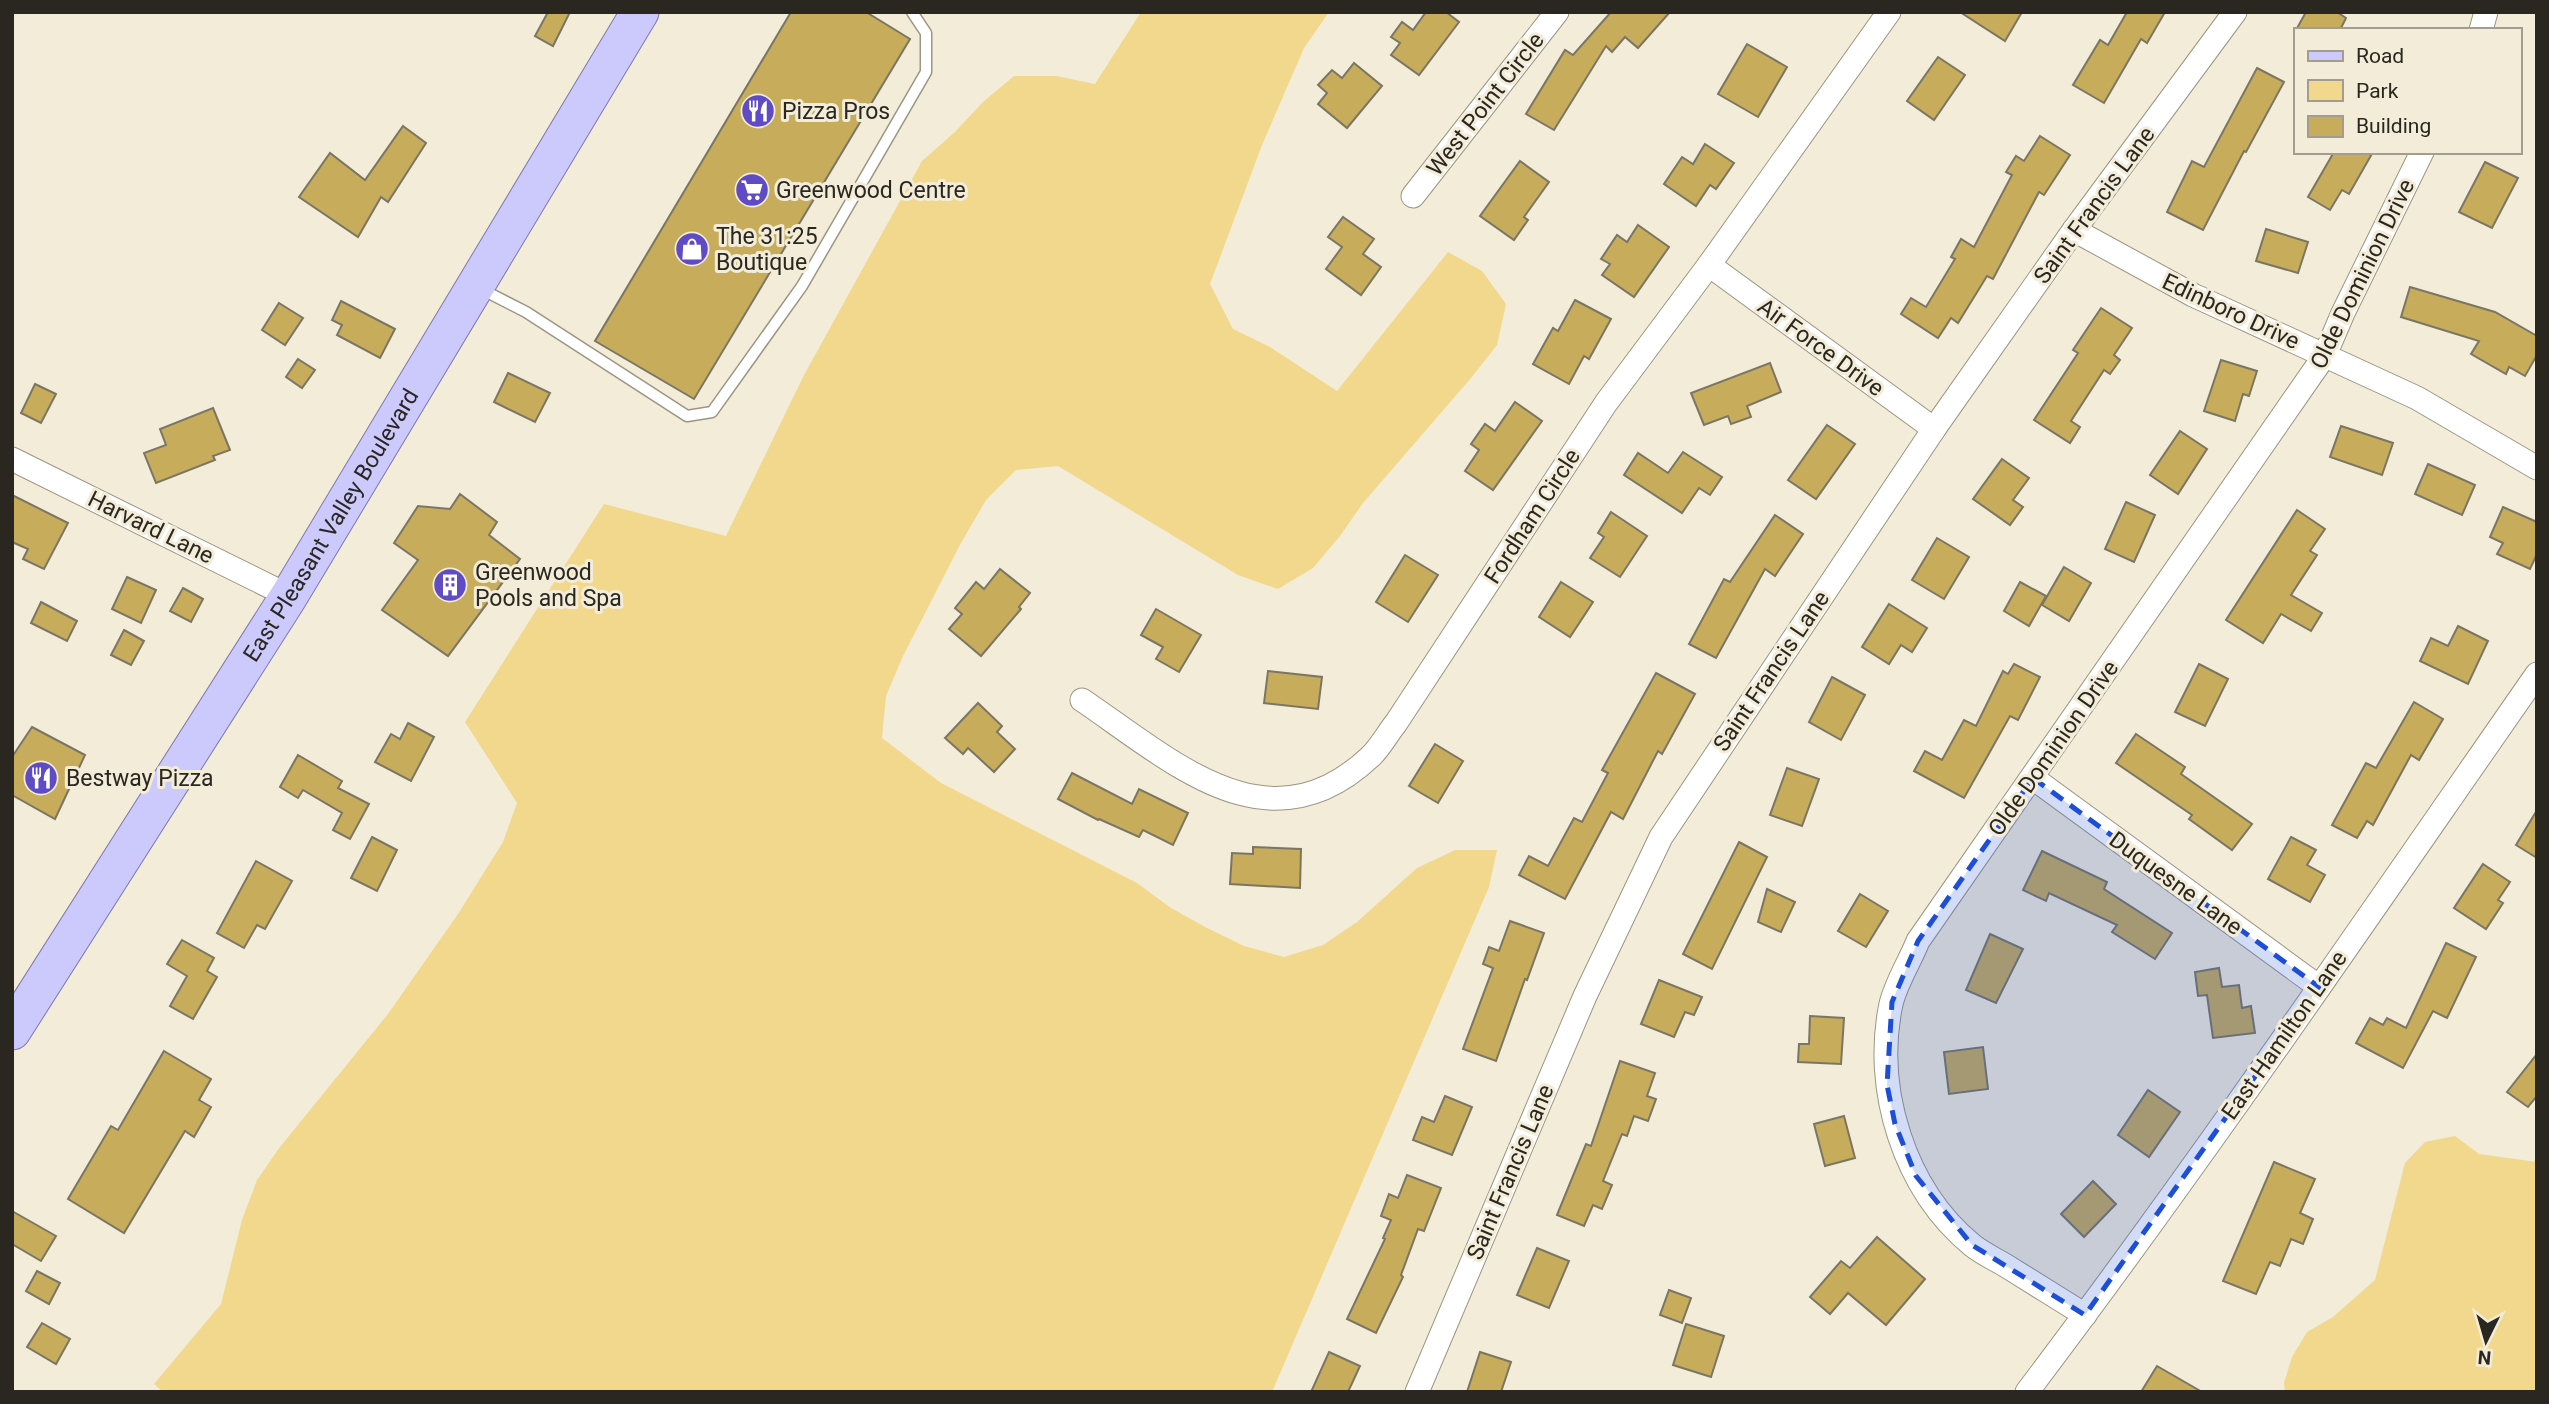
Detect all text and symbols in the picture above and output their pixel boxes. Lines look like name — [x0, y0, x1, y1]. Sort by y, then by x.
street label: West Point Circle — [1421, 27, 1550, 181]
legend — [2294, 28, 2521, 154]
text: Road — [2356, 44, 2404, 68]
text: Park — [2356, 79, 2399, 103]
restaurant icon: Pizza Pros — [739, 92, 777, 130]
place label: Pizza Pros — [782, 98, 890, 125]
text: Building — [2356, 114, 2431, 138]
street label: Saint Francis Lane — [2028, 121, 2160, 289]
supermarket icon: Greenwood Centre — [733, 171, 771, 209]
street label: Olde Dominion Drive — [2305, 175, 2420, 374]
place label: Greenwood Centre — [776, 177, 966, 204]
place label: The 31:25 Boutique — [716, 223, 818, 276]
shop icon: The 31:25 Boutique — [673, 230, 711, 268]
street label: Edinboro Drive — [2158, 268, 2304, 355]
street label: Air Force Drive — [1753, 293, 1889, 402]
street label: East Pleasant Valley Boulevard — [238, 384, 424, 667]
street label: Fordham Circle — [1479, 444, 1586, 589]
street label: Harvard Lane — [84, 485, 218, 569]
place label: Greenwood Pools and Spa — [475, 559, 622, 612]
building icon: Greenwood Pools and Spa — [431, 566, 469, 604]
street label: Saint Francis Lane — [1708, 586, 1835, 757]
street label: Olde Dominion Drive — [1983, 655, 2124, 841]
restaurant icon: Bestway Pizza — [22, 759, 60, 797]
place label: Bestway Pizza — [66, 765, 214, 792]
street label: Duquesne Lane — [2104, 826, 2248, 941]
street label: East Hamilton Lane — [2216, 946, 2353, 1125]
street label: Saint Francis Lane — [1461, 1081, 1560, 1264]
north arrow — [2451, 1306, 2521, 1376]
text: N — [2477, 1345, 2492, 1369]

